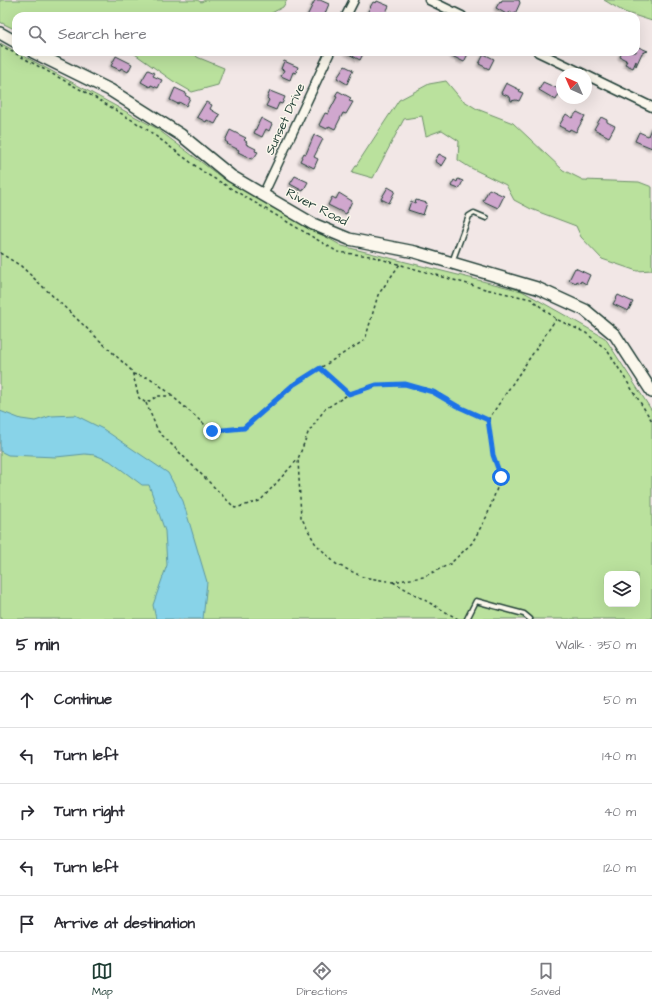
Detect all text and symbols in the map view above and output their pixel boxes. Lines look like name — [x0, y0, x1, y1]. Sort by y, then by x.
search box — [12, 12, 640, 56]
icon: search — [26, 23, 48, 45]
text: Search here — [58, 24, 147, 45]
north arrow — [556, 68, 592, 104]
street label: Sunset Drive — [261, 80, 309, 158]
street label: River Road — [283, 184, 351, 230]
route end — [203, 422, 221, 440]
route start — [492, 468, 510, 486]
map controls — [604, 571, 640, 607]
button: layers — [604, 571, 640, 607]
text: 5 min — [16, 633, 59, 657]
text: Walk · 350 m — [556, 636, 636, 654]
icon: ahead — [16, 689, 38, 711]
text: Continue — [54, 689, 112, 710]
text: 50 m — [603, 691, 636, 709]
icon: left — [16, 745, 38, 767]
text: Turn left — [54, 745, 118, 766]
text: 140 m — [602, 747, 636, 765]
icon: right — [16, 801, 38, 823]
text: Turn right — [54, 801, 125, 822]
text: 40 m — [604, 803, 636, 821]
icon: left — [16, 857, 38, 879]
text: Turn left — [54, 857, 118, 878]
text: 120 m — [603, 859, 636, 877]
icon: arrive — [16, 913, 38, 935]
text: Arrive at destination — [54, 913, 195, 934]
tab: Map — [91, 960, 113, 999]
tab: Directions — [296, 960, 348, 999]
tab: Saved — [531, 960, 561, 999]

